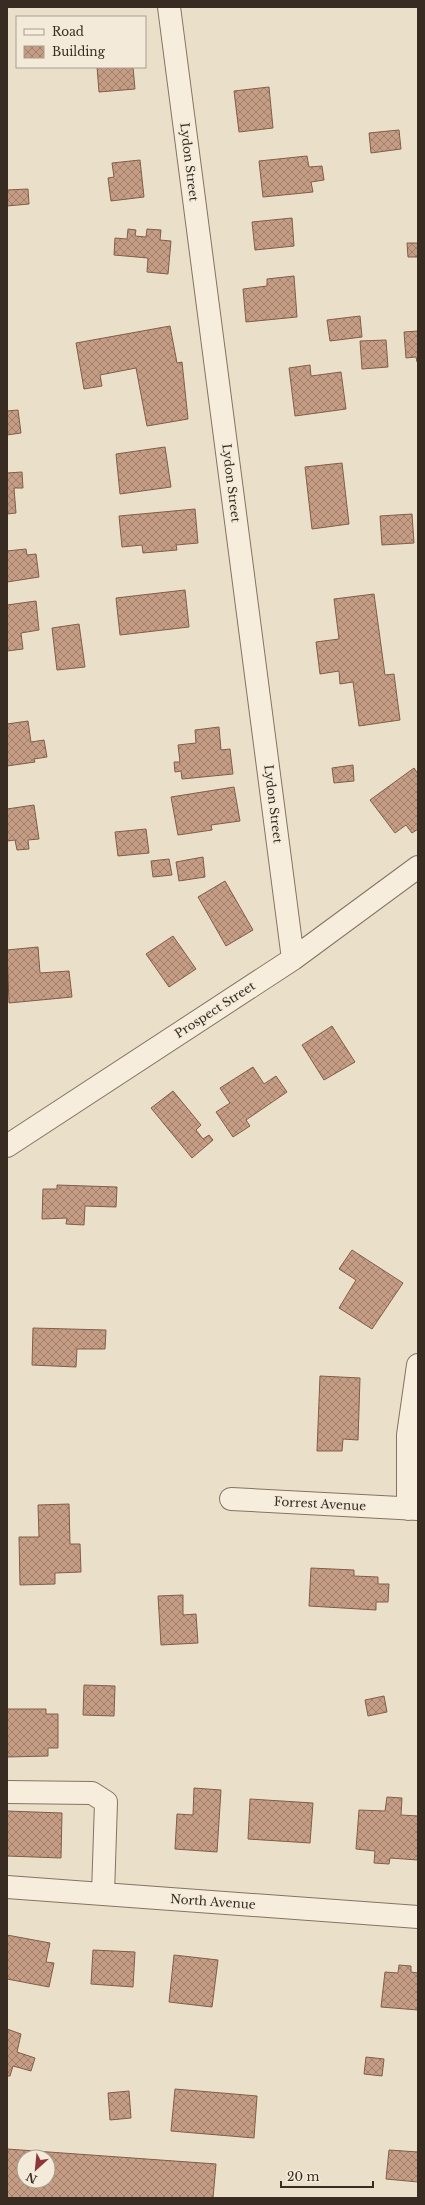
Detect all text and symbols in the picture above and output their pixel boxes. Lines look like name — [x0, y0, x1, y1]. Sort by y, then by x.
legend — [16, 16, 146, 68]
text: Road — [52, 24, 84, 39]
text: Building — [52, 44, 106, 59]
street label: Lydon Street — [177, 122, 202, 203]
street label: Lydon Street — [219, 443, 244, 524]
street label: Lydon Street — [261, 764, 286, 845]
street label: Prospect Street — [172, 978, 258, 1041]
street label: Forrest Avenue — [274, 1494, 367, 1513]
street label: North Avenue — [170, 1891, 256, 1912]
north arrow — [16, 2149, 56, 2189]
scale bar — [281, 2163, 373, 2189]
text: N — [23, 2169, 39, 2186]
text: 20 m — [287, 2169, 319, 2184]

